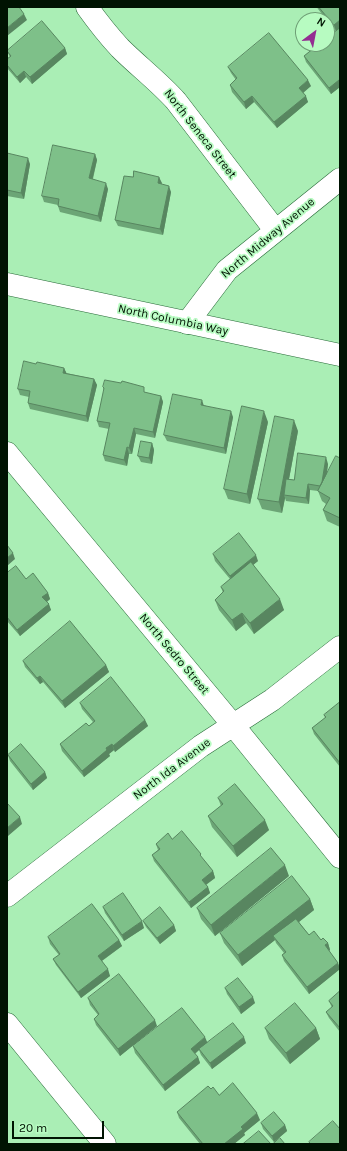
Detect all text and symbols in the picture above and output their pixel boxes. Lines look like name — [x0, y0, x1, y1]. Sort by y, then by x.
north arrow — [295, 12, 335, 52]
text: N — [314, 15, 328, 30]
street label: North Seneca Street — [161, 87, 239, 181]
street label: North Midway Avenue — [218, 195, 318, 281]
street label: North Columbia Way — [117, 301, 229, 339]
street label: North Sedro Street — [136, 611, 212, 697]
street label: North Ida Avenue — [130, 735, 214, 803]
scale bar — [14, 1113, 106, 1139]
text: 20 m — [19, 1121, 47, 1135]

